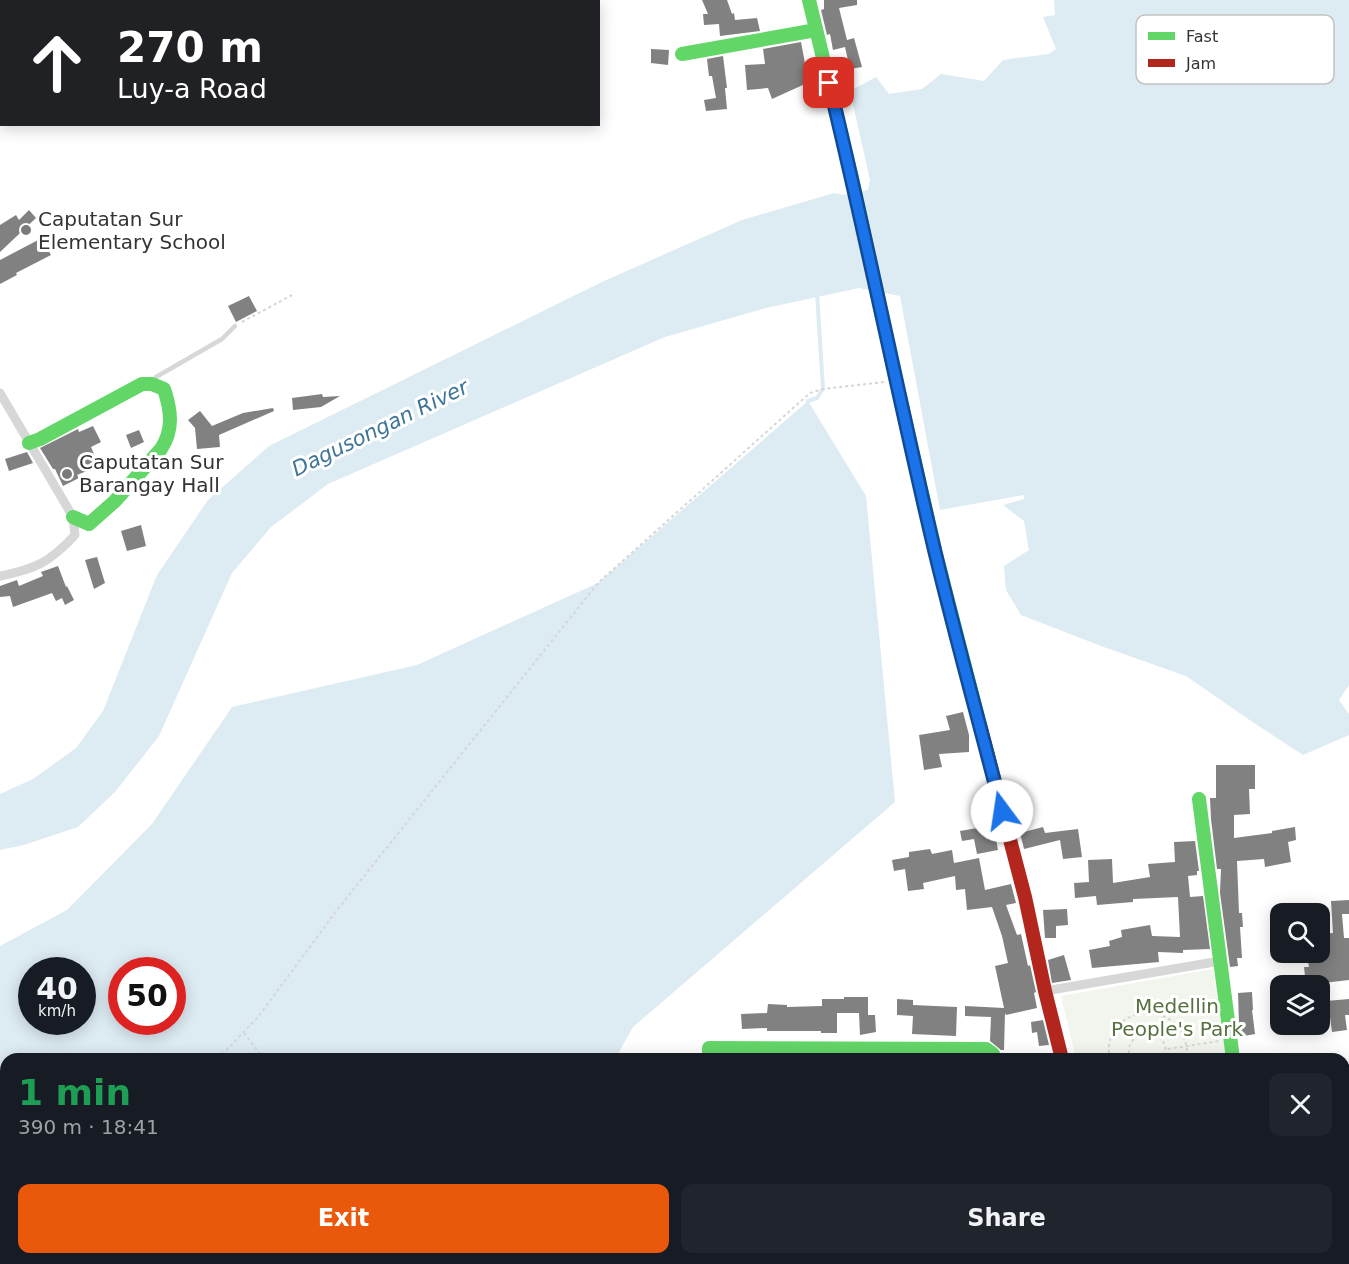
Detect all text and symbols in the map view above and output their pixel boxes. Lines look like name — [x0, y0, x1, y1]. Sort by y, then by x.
legend — [1136, 15, 1334, 84]
text: 270 m — [117, 23, 263, 72]
icon: ahead — [18, 24, 96, 102]
text: Fast — [1186, 27, 1218, 46]
text: Jam — [1185, 54, 1216, 73]
pin — [803, 57, 854, 108]
icon: arrive — [812, 66, 845, 99]
text: Luy-a Road — [117, 73, 267, 104]
place label: Caputatan Sur Elementary School — [38, 207, 226, 254]
marker: Caputatan Sur Elementary School — [19, 223, 33, 237]
water label: Dagusongan River — [288, 374, 473, 481]
place label: Caputatan Sur Barangay Hall — [79, 450, 224, 497]
marker: Caputatan Sur Barangay Hall — [60, 467, 74, 481]
position arrow — [970, 779, 1034, 843]
map controls — [1270, 903, 1330, 1035]
button: search — [1270, 903, 1330, 963]
speed limit sign: 50 — [108, 957, 186, 1035]
text: 40 — [36, 971, 78, 1006]
button: layers — [1270, 975, 1330, 1035]
park label: Medellin People's Park — [1111, 994, 1243, 1041]
text: km/h — [38, 1002, 76, 1020]
text: 1 min — [18, 1072, 131, 1113]
button: close — [1269, 1073, 1332, 1136]
text: 390 m · 18:41 — [18, 1115, 159, 1139]
button: Exit — [18, 1184, 669, 1253]
button: Share — [681, 1184, 1332, 1253]

